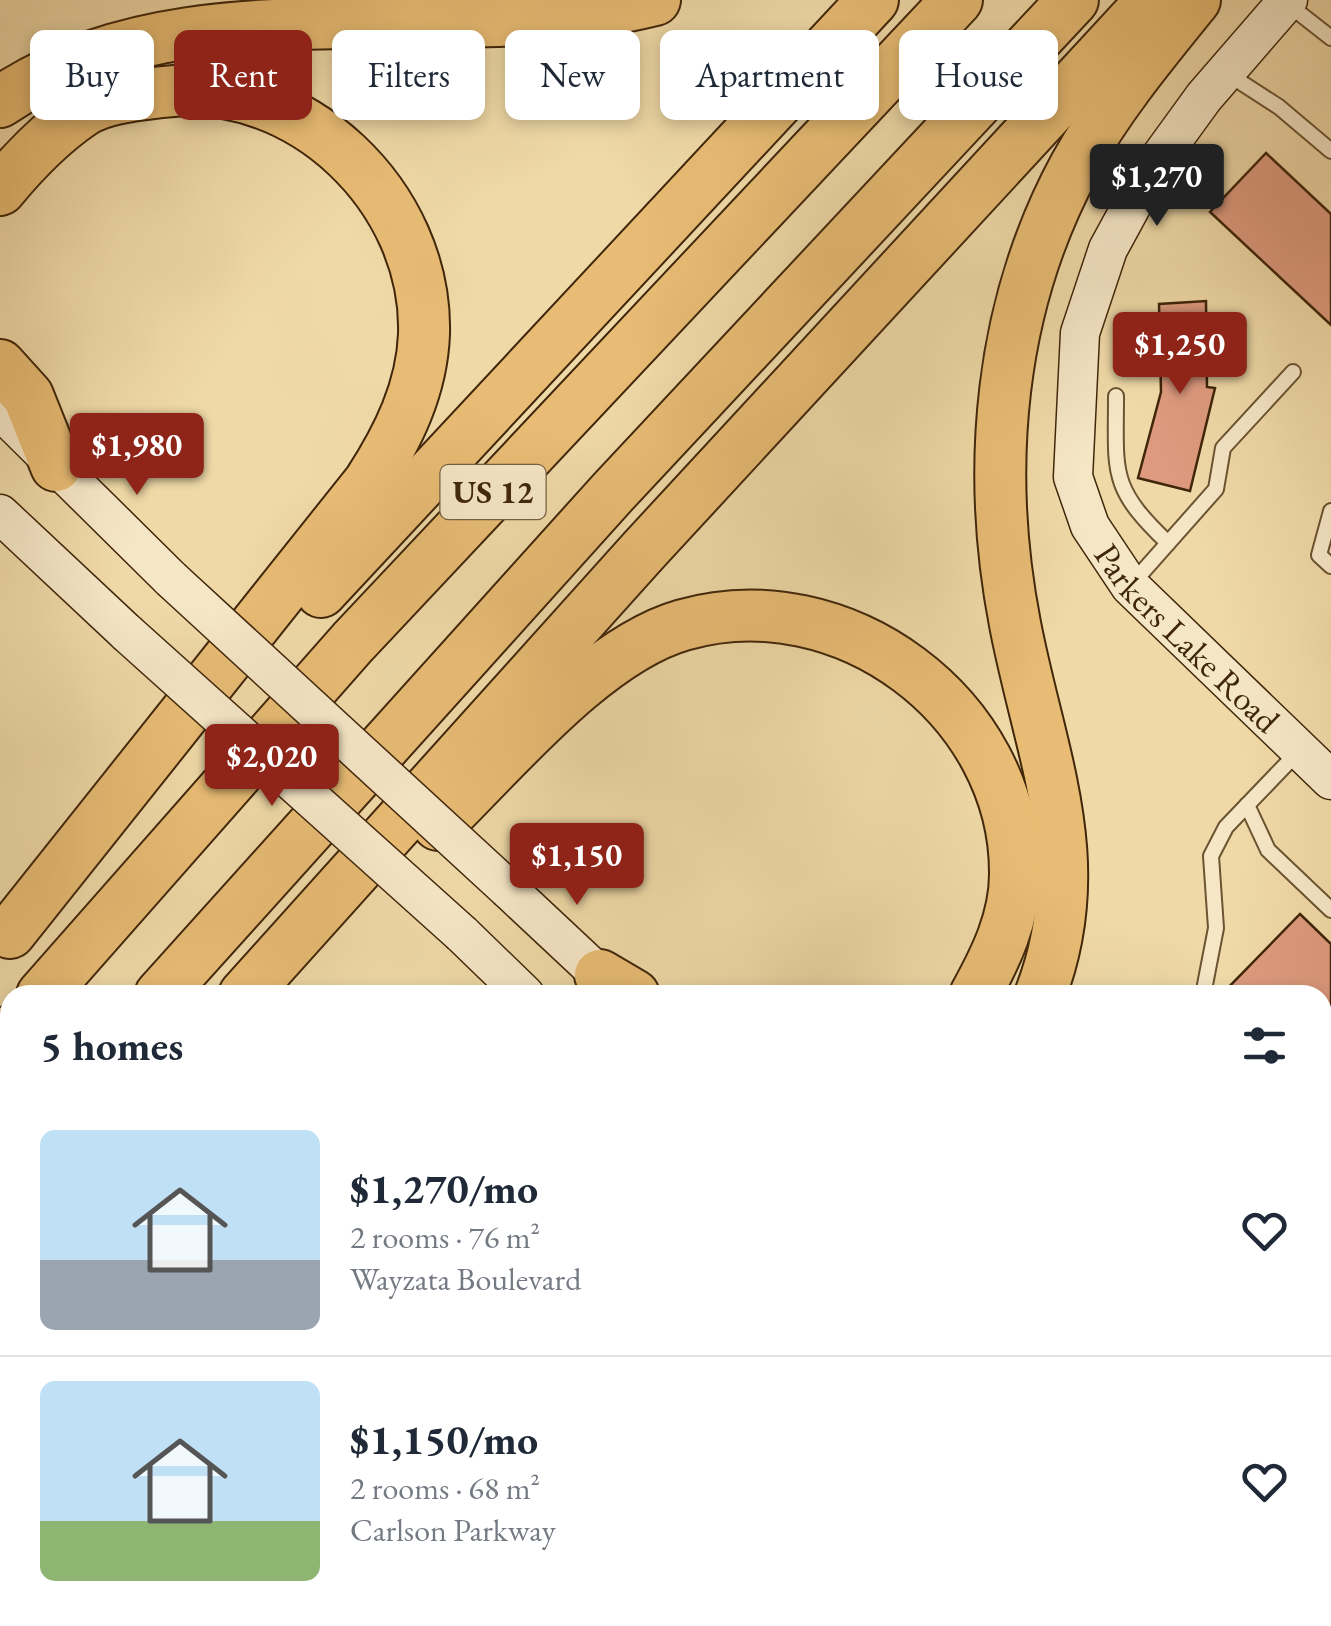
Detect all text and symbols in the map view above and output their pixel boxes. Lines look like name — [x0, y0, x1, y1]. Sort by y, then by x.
chip: Buy — [30, 30, 154, 120]
chip: Rent — [174, 30, 312, 120]
chip: Filters — [332, 30, 485, 120]
chip: New — [505, 30, 640, 120]
chip: Apartment — [660, 30, 879, 120]
chip: House — [899, 30, 1058, 120]
pin: $1,270 — [1076, 144, 1238, 229]
text: $1,270 — [1112, 155, 1202, 197]
pin: $1,250 — [1099, 312, 1261, 397]
text: $1,250 — [1135, 323, 1225, 365]
pin: $1,980 — [56, 413, 218, 498]
text: $1,980 — [92, 424, 182, 466]
road number: US 12 — [440, 465, 546, 519]
street label: Parkers Lake Road — [1085, 534, 1290, 742]
pin: $2,020 — [191, 724, 353, 809]
text: $2,020 — [227, 735, 317, 777]
pin: $1,150 — [496, 823, 658, 908]
text: $1,150 — [532, 834, 622, 876]
text: 5 homes — [40, 1018, 183, 1073]
icon: filters — [1237, 1018, 1292, 1073]
text: $1,270/mo — [350, 1161, 538, 1216]
icon: home — [120, 1170, 240, 1290]
icon: heart — [1237, 1203, 1292, 1258]
text: 2 rooms · 76 m² — [350, 1216, 540, 1258]
text: Wayzata Boulevard — [350, 1258, 581, 1300]
text: $1,150/mo — [350, 1412, 538, 1467]
icon: home — [120, 1421, 240, 1541]
icon: heart — [1237, 1454, 1292, 1509]
text: 2 rooms · 68 m² — [350, 1467, 540, 1509]
text: Carlson Parkway — [350, 1509, 556, 1551]

